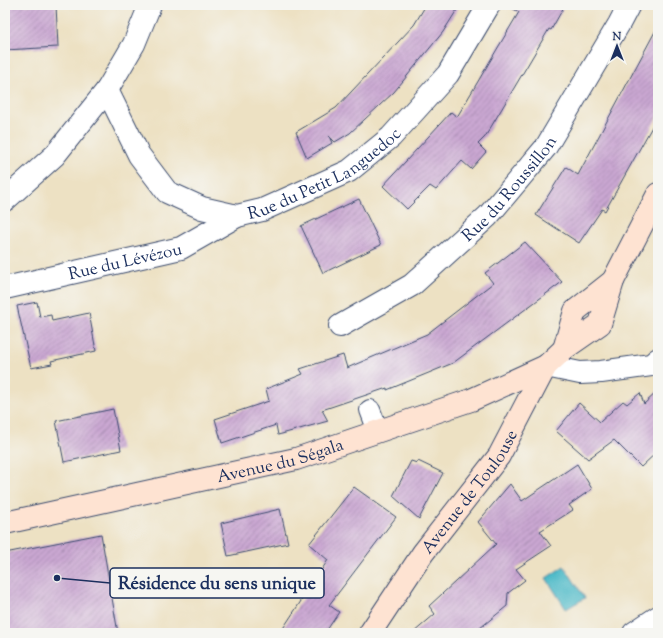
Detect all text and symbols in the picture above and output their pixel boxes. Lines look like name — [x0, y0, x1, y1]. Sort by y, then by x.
north arrow — [597, 26, 637, 66]
text: N — [612, 29, 622, 45]
street label: Rue du Petit Languedoc — [246, 123, 408, 227]
street label: Rue du Roussillon — [457, 132, 564, 248]
street label: Rue du Lévézou — [66, 238, 185, 287]
street label: Avenue de Toulouse — [417, 426, 525, 560]
street label: Avenue du Ségala — [215, 434, 347, 490]
callout: Résidence du sens unique — [110, 568, 324, 598]
text: Résidence du sens unique — [118, 572, 317, 598]

